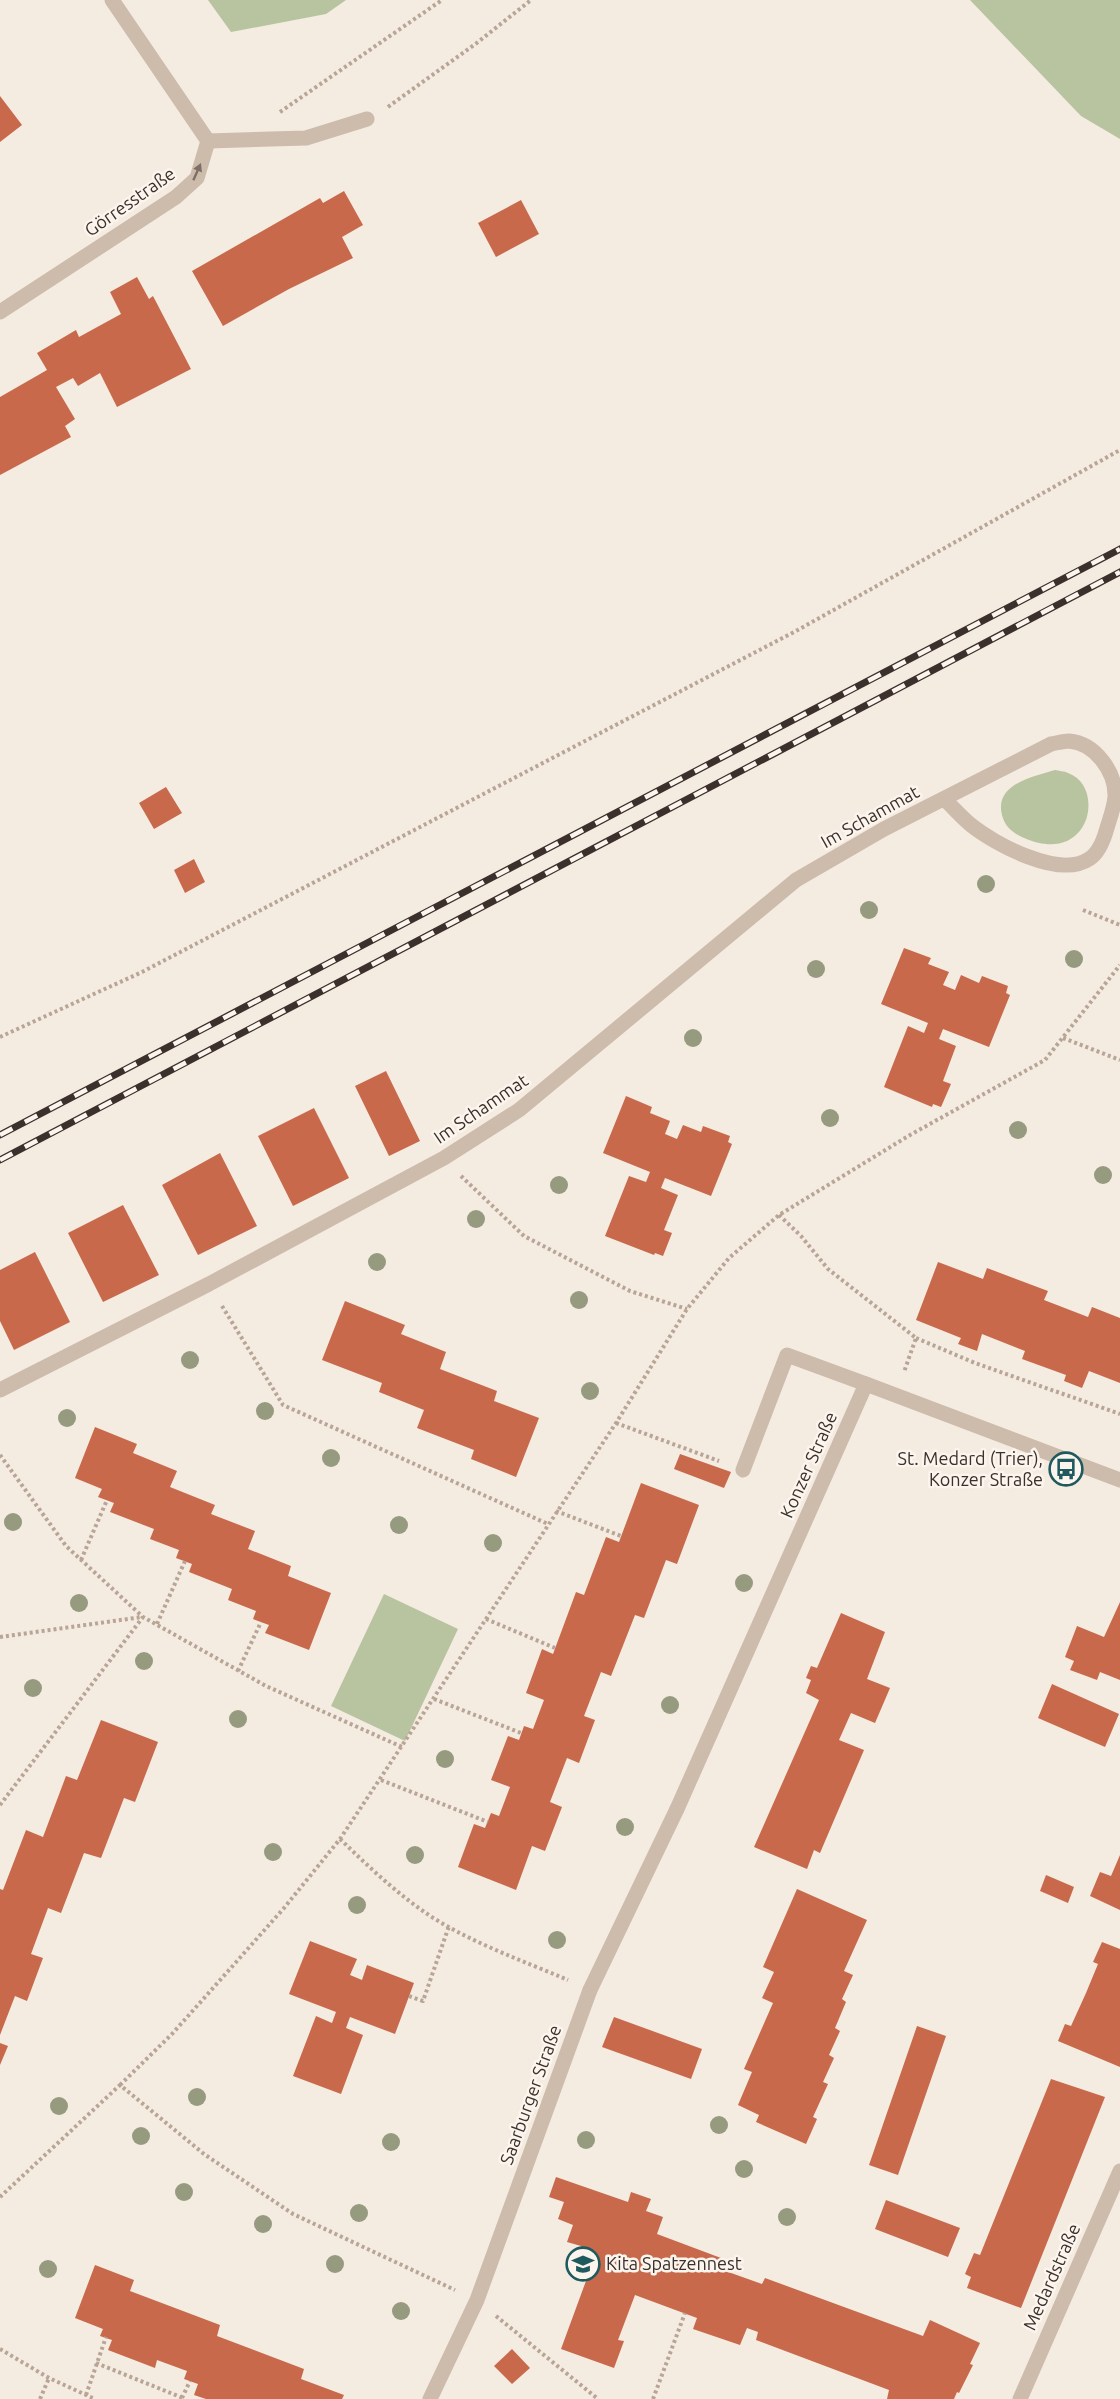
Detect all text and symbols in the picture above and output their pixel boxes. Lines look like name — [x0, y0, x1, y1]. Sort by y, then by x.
street label: Görresstraße — [80, 163, 178, 240]
one-way arrow — [193, 164, 202, 181]
street label: Im Schammat — [817, 781, 922, 851]
street label: Im Schammat — [430, 1069, 531, 1147]
street label: Konzer Straße — [776, 1409, 840, 1521]
place label: St. Medard (Trier), Konzer Straße — [898, 1448, 1043, 1489]
bus stop icon: St. Medard (Trier), Konzer Straße — [1048, 1451, 1084, 1487]
street label: Saarburger Straße — [496, 2022, 565, 2167]
street label: Medardstraße — [1019, 2220, 1083, 2333]
school or university icon: Kita Spatzennest — [565, 2246, 601, 2282]
place label: Kita Spatzennest — [606, 2253, 742, 2273]

